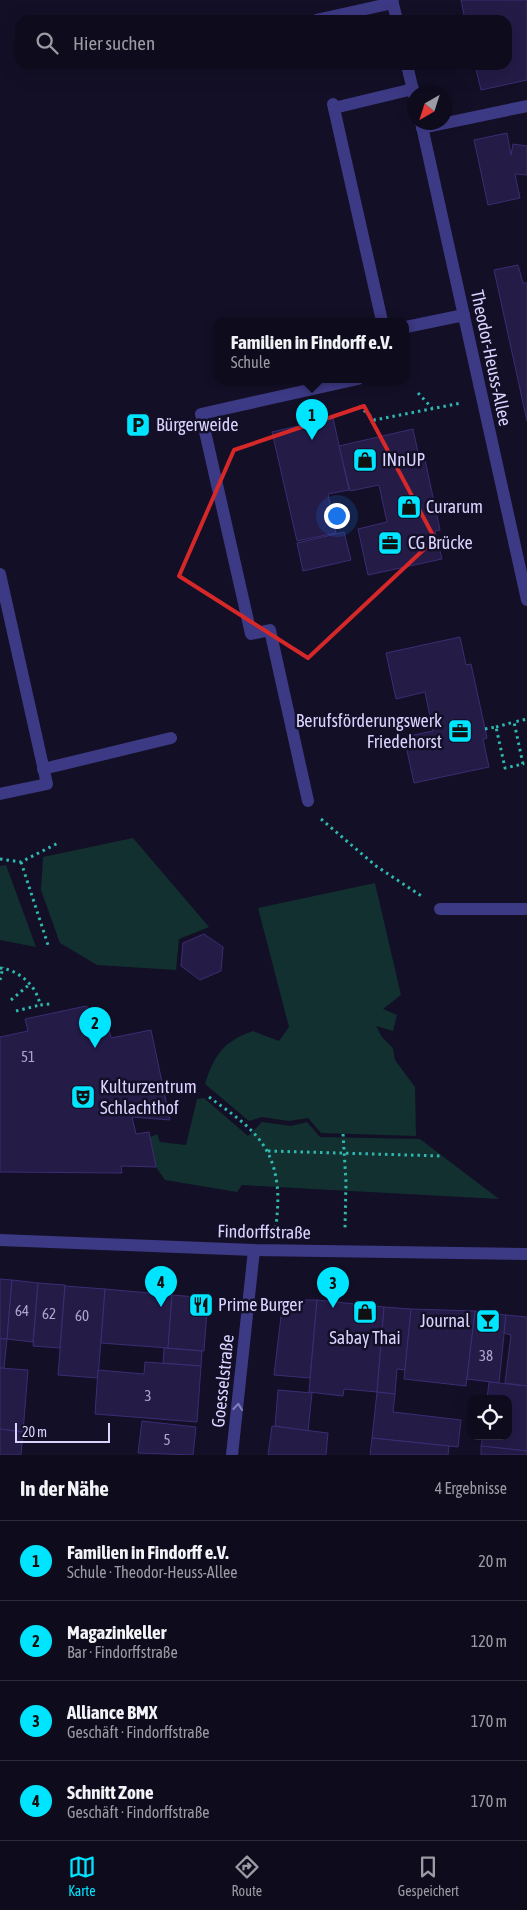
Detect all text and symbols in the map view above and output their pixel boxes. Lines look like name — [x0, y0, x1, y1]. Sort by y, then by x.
search box — [15, 15, 512, 70]
icon: search — [33, 29, 61, 57]
text: Hier suchen — [73, 32, 155, 54]
north arrow — [407, 85, 452, 130]
street label: Theodor-Heuss-Allee — [467, 288, 516, 428]
popup — [214, 318, 409, 383]
text: Familien in Findorff e.V. — [231, 331, 392, 353]
text: Schule — [231, 353, 270, 371]
pin: 1 — [296, 399, 328, 440]
parking icon: Bürgerweide — [125, 412, 151, 438]
place label: Bürgerweide — [156, 414, 238, 435]
shop icon: INnUP — [352, 447, 378, 473]
place label: INnUP — [382, 449, 426, 470]
shop icon: Curarum — [396, 494, 422, 520]
place label: Curarum — [426, 496, 483, 517]
your location — [324, 503, 350, 529]
office icon: CG Brücke — [377, 530, 403, 556]
place label: CG Brücke — [408, 532, 473, 553]
place label: Berufsförderungswerk Friedehorst — [296, 710, 442, 752]
office icon: Berufsförderungswerk Friedehorst — [447, 718, 473, 744]
pin: 2 — [79, 1007, 111, 1048]
house number: 51 — [21, 1048, 35, 1065]
place label: Kulturzentrum Schlachthof — [100, 1076, 197, 1118]
theatre icon: Kulturzentrum Schlachthof — [70, 1084, 96, 1110]
street label: Findorffstraße — [217, 1220, 311, 1243]
pin: 4 — [145, 1266, 177, 1307]
pin: 3 — [317, 1267, 349, 1308]
restaurant icon: Prime Burger — [188, 1292, 214, 1318]
place label: Prime Burger — [218, 1294, 303, 1315]
shop icon: Sabay Thai — [352, 1299, 378, 1325]
house number: 64 — [15, 1302, 29, 1319]
house number: 62 — [42, 1305, 56, 1322]
house number: 60 — [75, 1307, 89, 1324]
bar icon: Journal — [475, 1308, 501, 1334]
place label: Journal — [420, 1310, 470, 1331]
place label: Sabay Thai — [329, 1327, 401, 1348]
street label: Goesselstraße — [207, 1333, 238, 1428]
house number: 38 — [479, 1347, 493, 1364]
house number: 3 — [144, 1387, 152, 1404]
map controls — [467, 1395, 512, 1440]
button: locate — [467, 1395, 512, 1440]
one-way arrow — [232, 1402, 243, 1410]
scale bar — [15, 1420, 110, 1443]
text: 20 m — [22, 1424, 47, 1440]
house number: 5 — [163, 1431, 171, 1448]
text: In der Nähe — [20, 1476, 109, 1500]
text: 4 Ergebnisse — [435, 1479, 507, 1497]
text: Familien in Findorff e.V. — [67, 1541, 229, 1563]
text: 1 — [32, 1552, 40, 1570]
text: 20 m — [478, 1552, 507, 1570]
text: Schule · Theodor-Heuss-Allee — [67, 1563, 237, 1581]
text: Magazinkeller — [67, 1621, 166, 1643]
text: 2 — [32, 1632, 40, 1650]
text: 120 m — [471, 1632, 507, 1650]
text: Bar · Findorffstraße — [67, 1643, 178, 1661]
text: Alliance BMX — [67, 1701, 157, 1723]
text: 3 — [32, 1712, 40, 1730]
text: 170 m — [471, 1712, 507, 1730]
text: Geschäft · Findorffstraße — [67, 1723, 209, 1741]
text: Schnitt Zone — [67, 1781, 154, 1803]
text: 4 — [32, 1792, 40, 1810]
text: 170 m — [471, 1792, 507, 1810]
text: Geschäft · Findorffstraße — [67, 1803, 209, 1821]
tab: Karte — [68, 1853, 96, 1899]
tab: Route — [232, 1853, 262, 1899]
tab: Gespeichert — [398, 1853, 459, 1899]

